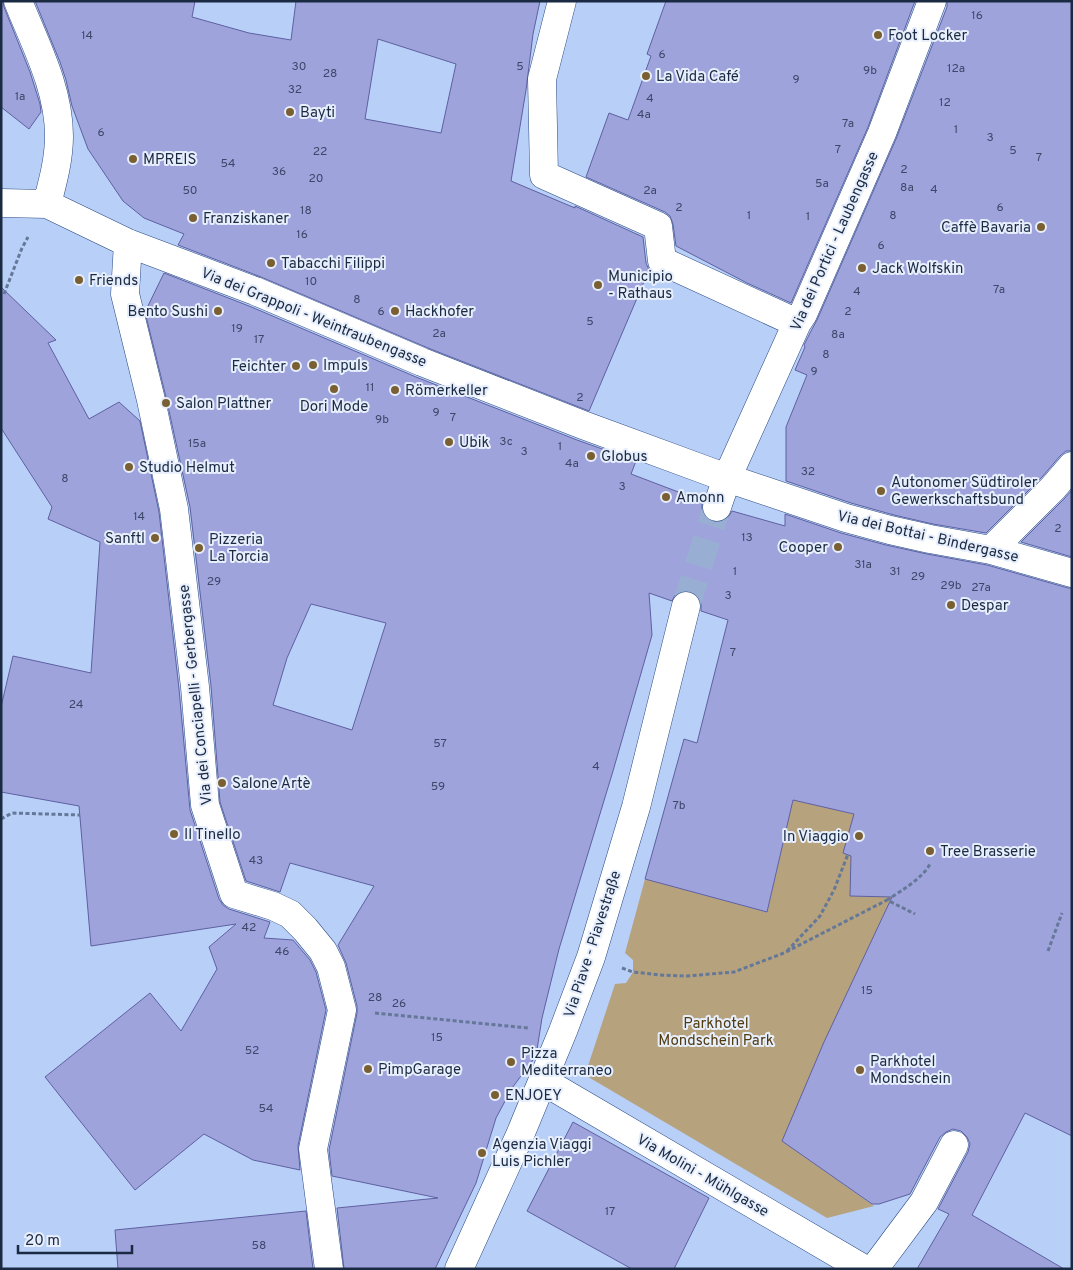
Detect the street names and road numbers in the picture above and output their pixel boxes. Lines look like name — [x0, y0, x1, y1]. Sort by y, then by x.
street label: Via dei Portici - Laubengasse — [787, 149, 884, 335]
street label: Via dei Grappoli - Weintraubengasse — [198, 264, 429, 373]
street label: Via dei Bottai - Bindergasse — [835, 507, 1020, 568]
street label: Via dei Conciapelli - Gerbergasse — [175, 584, 218, 806]
street label: Via Piave - Piavestraße — [561, 869, 626, 1020]
street label: Via Molini - Mühlgasse — [633, 1131, 772, 1222]

